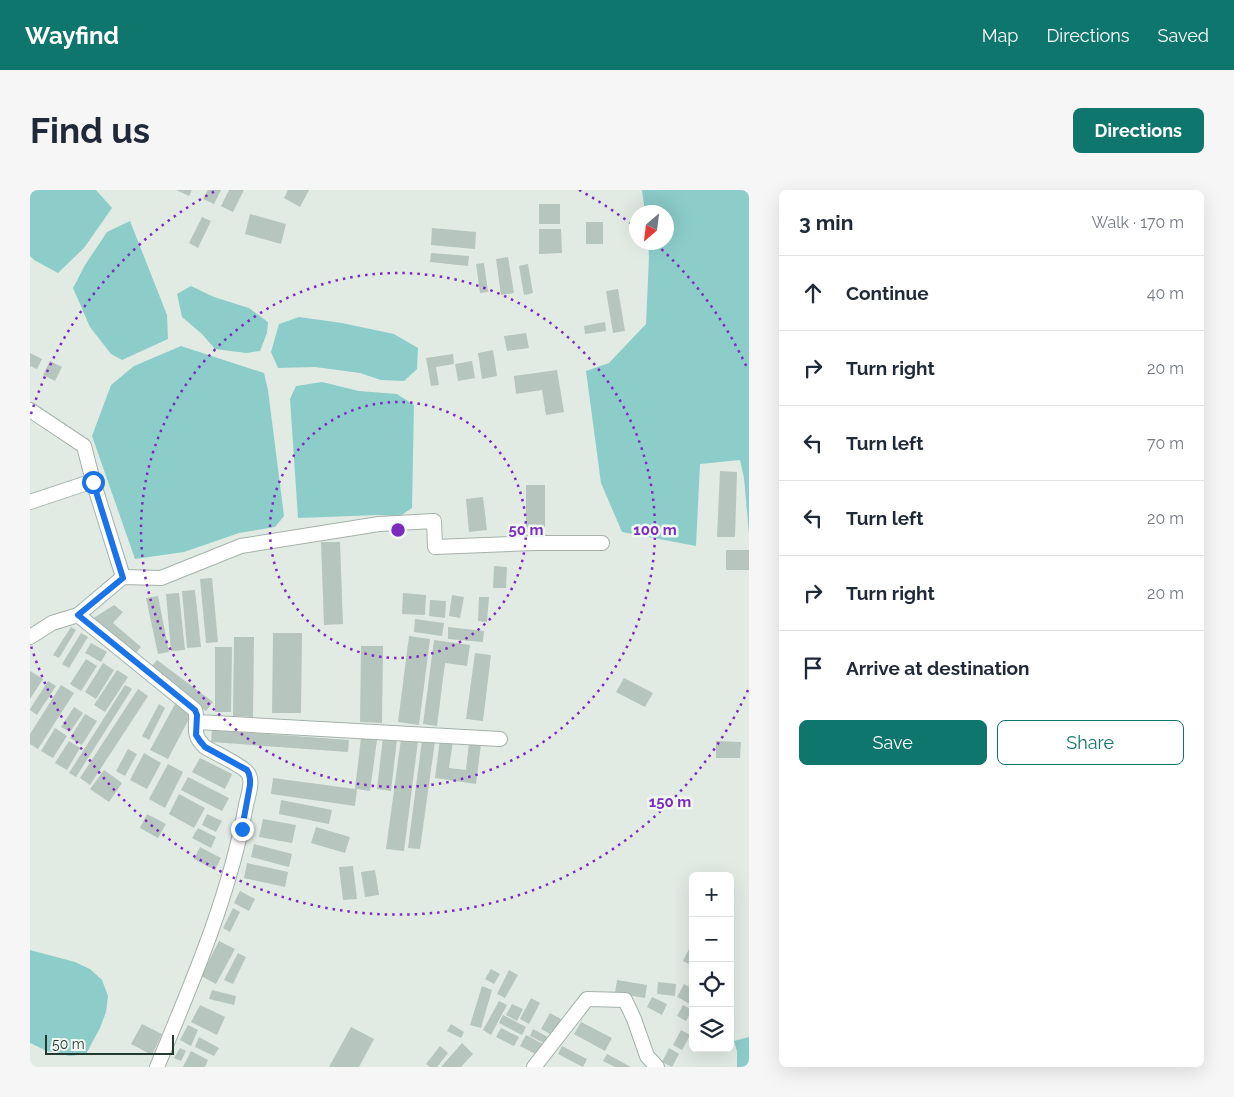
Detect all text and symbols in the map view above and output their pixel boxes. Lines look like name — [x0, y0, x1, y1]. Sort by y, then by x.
text: Wayfind — [25, 21, 119, 50]
text: Map — [982, 25, 1018, 46]
text: Directions — [1046, 25, 1130, 46]
text: Saved — [1158, 25, 1209, 46]
button: Directions — [1073, 108, 1204, 153]
text: Find us — [30, 110, 150, 151]
north arrow — [629, 205, 674, 250]
text: 3 min — [799, 210, 853, 235]
text: Walk · 170 m — [1092, 213, 1184, 232]
icon: ahead — [799, 279, 827, 307]
text: Continue — [846, 282, 929, 304]
text: 40 m — [1147, 284, 1184, 303]
icon: right — [799, 354, 827, 382]
text: Turn right — [846, 357, 935, 379]
text: 20 m — [1147, 359, 1184, 378]
icon: left — [799, 429, 827, 457]
text: Turn left — [846, 432, 923, 454]
text: 70 m — [1147, 434, 1184, 453]
route start — [82, 471, 105, 494]
icon: left — [799, 504, 827, 532]
text: Turn left — [846, 507, 923, 529]
text: 20 m — [1147, 509, 1184, 528]
centre of rings — [389, 521, 407, 539]
text: 50 m — [508, 521, 544, 539]
text: 100 m — [633, 521, 677, 539]
icon: right — [799, 579, 827, 607]
text: Turn right — [846, 582, 935, 604]
text: 20 m — [1147, 584, 1184, 603]
icon: arrive — [799, 654, 827, 682]
text: Arrive at destination — [846, 657, 1030, 679]
button: Save — [799, 720, 987, 765]
button: Share — [997, 720, 1184, 765]
text: 150 m — [649, 793, 691, 811]
route end — [231, 818, 254, 841]
map controls — [689, 872, 734, 1052]
button: + — [689, 872, 734, 917]
button: − — [689, 917, 734, 962]
button: locate — [689, 962, 734, 1007]
button: layers — [689, 1007, 734, 1052]
scale bar — [45, 1032, 174, 1055]
text: 50 m — [52, 1036, 85, 1052]

